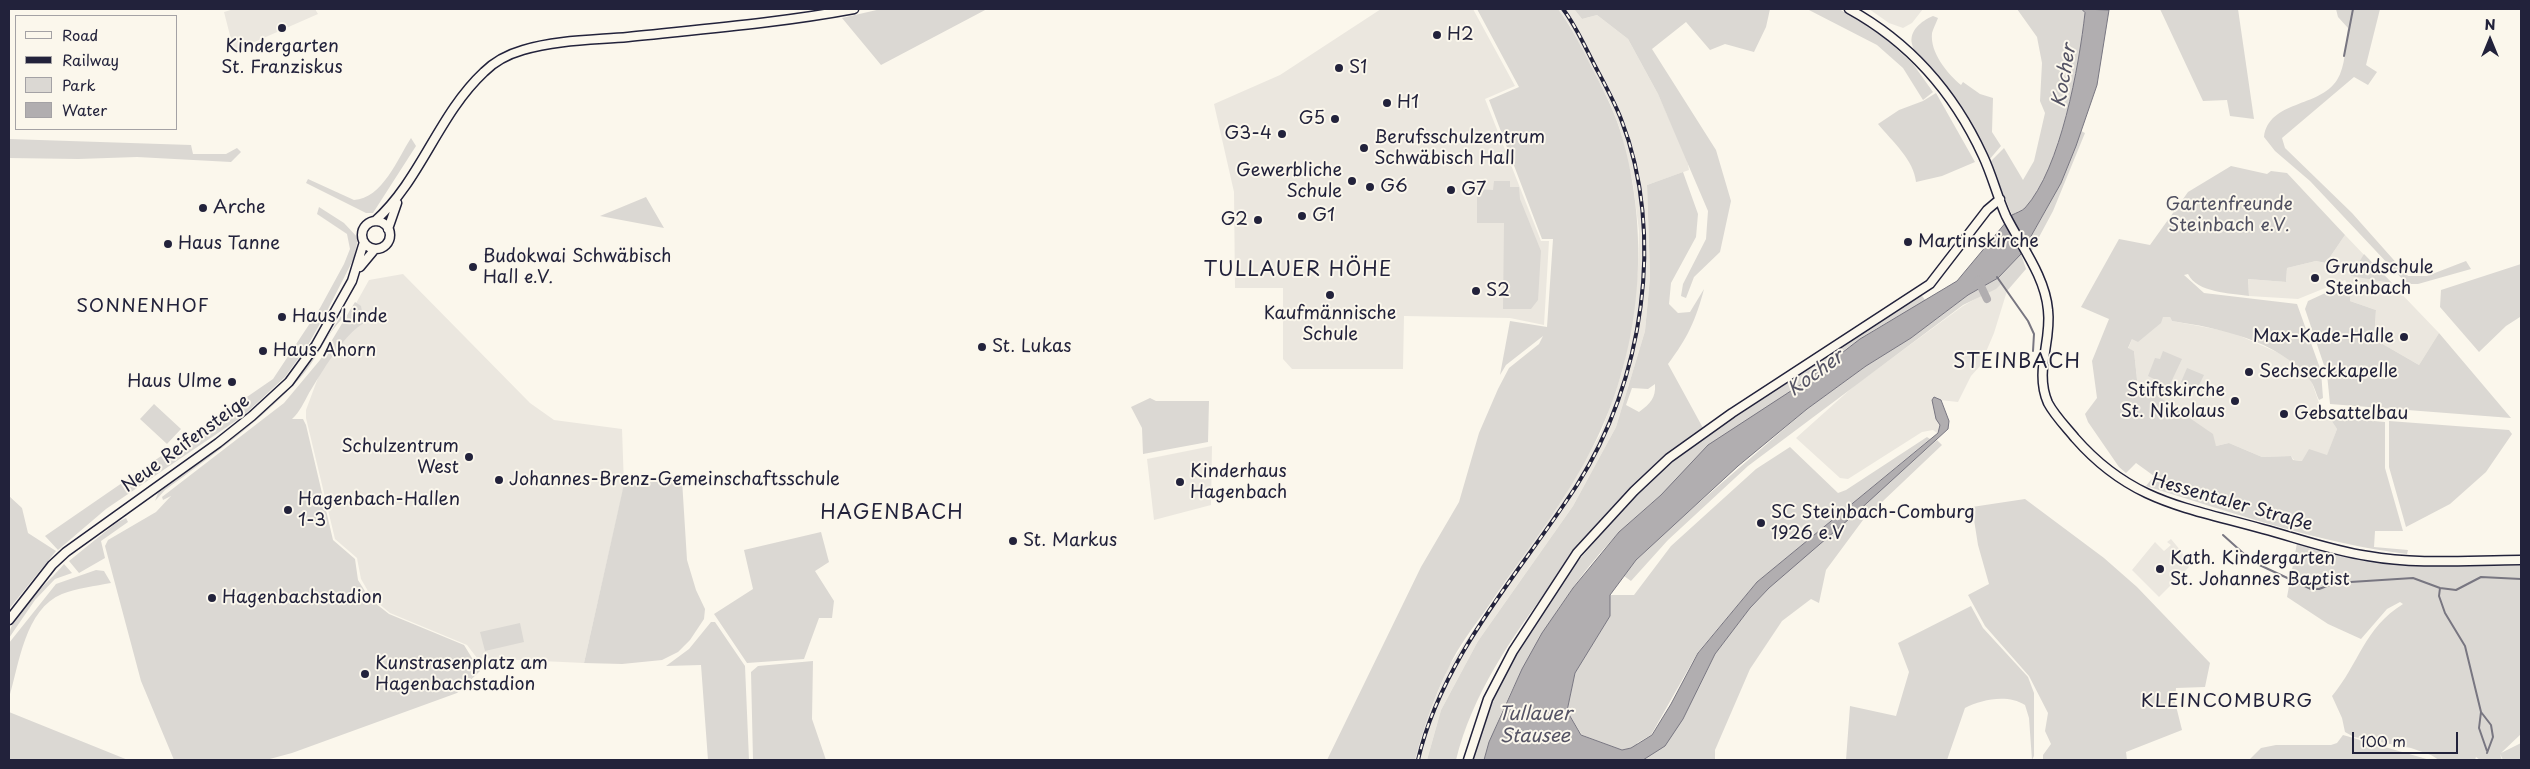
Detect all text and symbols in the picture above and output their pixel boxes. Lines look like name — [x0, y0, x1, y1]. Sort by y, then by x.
text: N — [2484, 14, 2496, 35]
legend — [15, 15, 178, 130]
north arrow — [2465, 15, 2515, 65]
marker: Kindergarten St. Franziskus — [276, 22, 288, 34]
text: Road — [62, 23, 98, 46]
place label: H2 — [1447, 24, 1474, 46]
marker: H2 — [1431, 29, 1443, 41]
place label: Kindergarten St. Franziskus — [221, 36, 343, 78]
water label: Kocher — [2048, 43, 2082, 109]
text: Railway — [62, 48, 119, 71]
place label: S1 — [1349, 57, 1367, 79]
marker: S1 — [1333, 62, 1345, 74]
text: Park — [62, 73, 96, 96]
place label: H1 — [1397, 92, 1419, 114]
marker: H1 — [1381, 97, 1393, 109]
text: Water — [62, 98, 107, 121]
place label: G5 — [1299, 108, 1325, 130]
marker: G5 — [1329, 113, 1341, 125]
place label: G3-4 — [1224, 123, 1272, 145]
place label: Berufsschulzentrum Schwäbisch Hall — [1374, 127, 1545, 170]
marker: G3-4 — [1276, 128, 1288, 140]
marker: Berufsschulzentrum Schwäbisch Hall — [1358, 142, 1370, 154]
place label: Gewerbliche Schule — [1236, 160, 1342, 202]
marker: Gewerbliche Schule — [1346, 175, 1358, 187]
place label: G6 — [1380, 176, 1408, 198]
place label: G7 — [1461, 179, 1486, 201]
marker: G6 — [1364, 181, 1376, 193]
marker: G7 — [1445, 184, 1457, 196]
park label: Gartenfreunde Steinbach e.V. — [2165, 194, 2293, 236]
place label: Arche — [213, 197, 266, 219]
marker: Arche — [197, 202, 209, 214]
place label: G1 — [1312, 205, 1335, 227]
place label: G2 — [1221, 209, 1248, 231]
marker: G1 — [1296, 210, 1308, 222]
marker: G2 — [1252, 214, 1264, 226]
place label: Martinskirche — [1918, 231, 2039, 253]
place label: Haus Tanne — [178, 233, 280, 255]
marker: Martinskirche — [1902, 236, 1914, 248]
marker: Haus Tanne — [162, 238, 174, 250]
place label: Budokwai Schwäbisch Hall e.V. — [483, 246, 672, 288]
place label: Grundschule Steinbach — [2325, 257, 2434, 300]
district label: TULLAUER HÖHE — [1203, 258, 1393, 282]
marker: Budokwai Schwäbisch Hall e.V. — [467, 261, 479, 273]
marker: Grundschule Steinbach — [2309, 272, 2321, 284]
place label: S2 — [1486, 280, 1510, 302]
marker: S2 — [1470, 285, 1482, 297]
marker: Kaufmännische Schule — [1324, 289, 1336, 301]
district label: SONNENHOF — [75, 296, 211, 318]
place label: Kaufmännische Schule — [1264, 303, 1396, 346]
place label: Haus Linde — [292, 306, 388, 328]
marker: Haus Linde — [276, 311, 288, 323]
place label: Max-Kade-Halle — [2253, 326, 2394, 348]
marker: Max-Kade-Halle — [2398, 331, 2410, 343]
place label: St. Lukas — [992, 336, 1071, 358]
place label: Haus Ahorn — [273, 340, 376, 362]
marker: St. Lukas — [976, 341, 988, 353]
marker: Haus Ahorn — [257, 345, 269, 357]
water label: Kocher — [1784, 346, 1848, 402]
district label: STEINBACH — [1952, 350, 2082, 374]
place label: Sechseckkapelle — [2259, 361, 2398, 383]
marker: Sechseckkapelle — [2243, 366, 2255, 378]
place label: Haus Ulme — [127, 371, 222, 393]
marker: Haus Ulme — [226, 376, 238, 388]
place label: Stiftskirche St. Nikolaus — [2121, 380, 2225, 422]
street label: Neue Reifensteige — [118, 390, 254, 498]
marker: Stiftskirche St. Nikolaus — [2229, 395, 2241, 407]
place label: Gebsattelbau — [2294, 403, 2408, 425]
marker: Gebsattelbau — [2278, 408, 2290, 420]
place label: Schulzentrum West — [341, 436, 459, 478]
marker: Schulzentrum West — [463, 451, 475, 463]
place label: Kinderhaus Hagenbach — [1190, 461, 1287, 504]
place label: Johannes-Brenz-Gemeinschaftsschule — [509, 469, 840, 491]
street label: Hessentaler Straße — [2149, 470, 2315, 536]
marker: Johannes-Brenz-Gemeinschaftsschule — [493, 474, 505, 486]
marker: Kinderhaus Hagenbach — [1174, 476, 1186, 488]
place label: Hagenbach-Hallen 1-3 — [298, 489, 460, 532]
district label: HAGENBACH — [819, 501, 965, 525]
place label: SC Steinbach-Comburg 1926 e.V — [1771, 502, 1975, 544]
marker: Hagenbach-Hallen 1-3 — [282, 504, 294, 516]
marker: SC Steinbach-Comburg 1926 e.V — [1755, 517, 1767, 529]
place label: St. Markus — [1023, 530, 1117, 552]
marker: St. Markus — [1007, 535, 1019, 547]
place label: Kath. Kindergarten St. Johannes Baptist — [2170, 548, 2350, 590]
marker: Kath. Kindergarten St. Johannes Baptist — [2154, 563, 2166, 575]
place label: Hagenbachstadion — [222, 587, 382, 609]
marker: Hagenbachstadion — [206, 592, 218, 604]
place label: Kunstrasenplatz am Hagenbachstadion — [375, 653, 548, 696]
marker: Kunstrasenplatz am Hagenbachstadion — [359, 668, 371, 680]
district label: KLEINCOMBURG — [2139, 691, 2315, 713]
water label: Tullauer Stausee — [1498, 704, 1572, 748]
scale bar — [2355, 722, 2461, 754]
text: 100 m — [2360, 729, 2406, 752]

